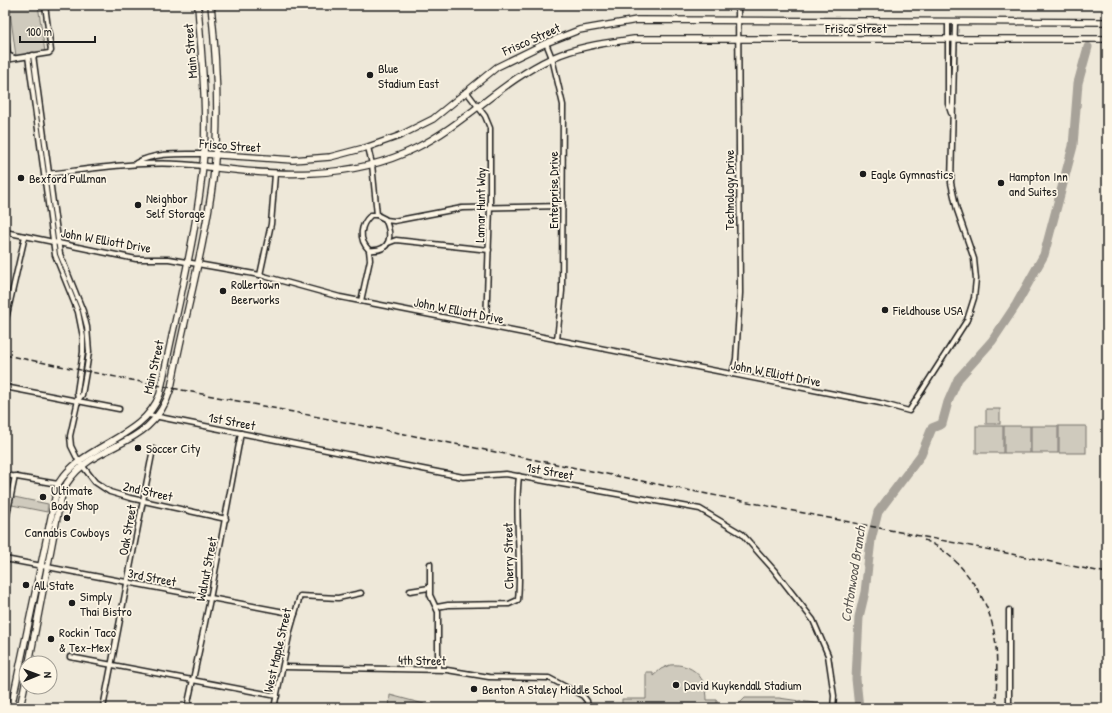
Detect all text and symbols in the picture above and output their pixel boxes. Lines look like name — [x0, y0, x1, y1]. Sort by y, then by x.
scale bar — [20, 18, 95, 44]
street label: Frisco Street — [498, 18, 563, 60]
street label: Frisco Street — [824, 19, 887, 37]
street label: Main Street — [179, 22, 201, 79]
text: 100 m — [26, 23, 52, 40]
place label: Blue Stadium East — [378, 59, 439, 92]
marker: Blue Stadium East — [365, 70, 375, 80]
street label: Frisco Street — [198, 134, 262, 156]
street label: Technology Drive — [720, 150, 738, 230]
street label: Enterprise Drive — [544, 151, 562, 229]
place label: Eagle Gymnastics — [871, 165, 953, 183]
street label: Lamar Hunt Way — [470, 167, 490, 243]
place label: Hampton Inn and Suites — [1009, 167, 1068, 200]
place label: Bexford Pullman — [29, 169, 107, 187]
marker: Eagle Gymnastics — [858, 169, 868, 179]
marker: Bexford Pullman — [16, 173, 26, 183]
marker: Hampton Inn and Suites — [996, 178, 1006, 188]
place label: Neighbor Self Storage — [146, 189, 205, 222]
marker: Neighbor Self Storage — [133, 200, 143, 210]
street label: John W Elliott Drive — [59, 223, 153, 257]
place label: Rollertown Beerworks — [231, 275, 280, 308]
marker: Rollertown Beerworks — [218, 286, 228, 296]
street label: John W Elliott Drive — [412, 292, 506, 328]
place label: Fieldhouse USA — [892, 301, 964, 319]
marker: Fieldhouse USA — [880, 305, 890, 315]
street label: Main Street — [138, 338, 168, 396]
street label: John W Elliott Drive — [729, 355, 823, 391]
street label: 1st Street — [207, 408, 258, 434]
place label: Soccer City — [146, 439, 201, 457]
marker: Soccer City — [133, 443, 143, 453]
street label: 1st Street — [525, 458, 575, 484]
street label: 2nd Street — [121, 477, 175, 506]
place label: Ultimate Body Shop — [51, 481, 99, 514]
marker: Ultimate Body Shop — [38, 492, 48, 502]
street label: Oak Street — [114, 503, 140, 557]
marker: Cannabis Cowboys — [62, 513, 72, 523]
street label: Cherry Street — [498, 522, 518, 589]
place label: Cannabis Cowboys — [25, 523, 109, 541]
water label: Cottonwood Branch — [836, 523, 870, 623]
street label: Walnut Street — [191, 535, 221, 603]
street label: 3rd Street — [126, 563, 178, 591]
place label: All State — [34, 576, 74, 594]
marker: All State — [21, 580, 31, 590]
place label: Simply Thai Bistro — [80, 587, 132, 620]
marker: Simply Thai Bistro — [67, 598, 77, 608]
street label: West Maple Street — [259, 606, 296, 694]
place label: Rockin' Taco & Tex-Mex — [59, 623, 116, 656]
marker: Rockin' Taco & Tex-Mex — [46, 634, 56, 644]
street label: 4th Street — [398, 651, 447, 669]
north arrow — [18, 655, 58, 695]
text: N — [41, 672, 55, 678]
place label: David Kuykendall Stadium — [684, 676, 802, 694]
place label: Benton A Staley Middle School — [482, 680, 624, 698]
marker: David Kuykendall Stadium — [671, 680, 681, 690]
marker: Benton A Staley Middle School — [469, 684, 479, 694]

